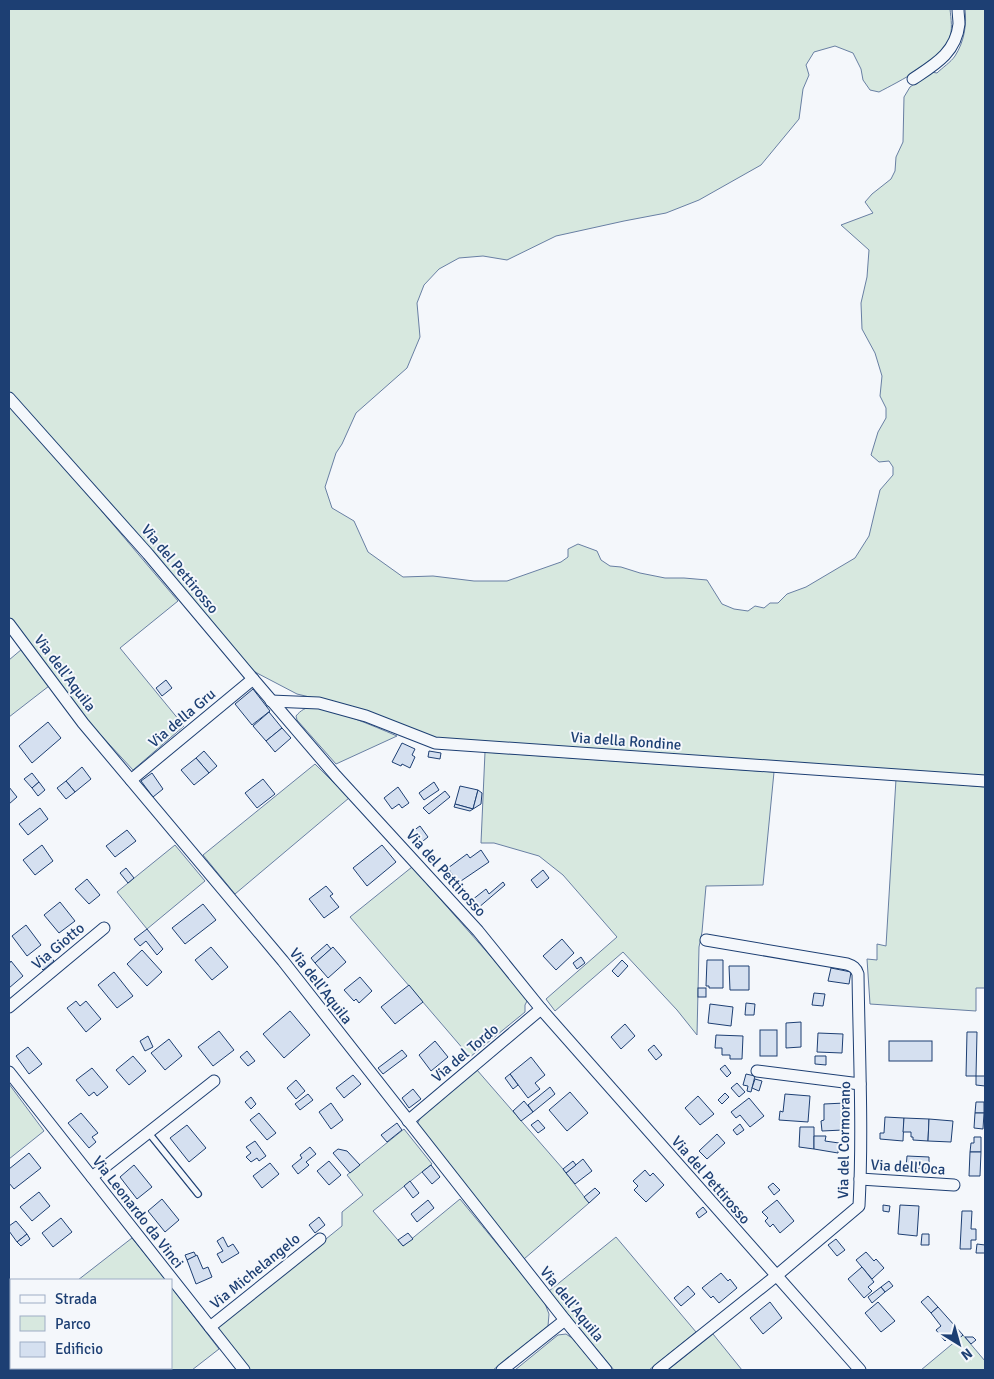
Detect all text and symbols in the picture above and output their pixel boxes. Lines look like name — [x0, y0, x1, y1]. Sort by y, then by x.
street label: Via del Pettirosso — [137, 521, 223, 617]
street label: Via dell'Aquila — [30, 631, 100, 715]
street label: Via della Gru — [145, 685, 219, 751]
street label: Via della Rondine — [570, 728, 682, 754]
street label: Via del Pettirosso — [402, 826, 490, 920]
street label: Via Giotto — [28, 919, 88, 973]
street label: Via dell'Aquila — [286, 944, 356, 1028]
street label: Via del Tordo — [428, 1020, 502, 1086]
street label: Via del Cormorano — [834, 1081, 854, 1199]
street label: Via del Pettirosso — [668, 1132, 754, 1228]
street label: Via Leonardo da Vinci — [89, 1152, 187, 1272]
street label: Via dell'Oca — [870, 1155, 946, 1179]
street label: Via Michelangelo — [207, 1229, 304, 1313]
street label: Via dell'Aquila — [536, 1263, 608, 1345]
legend — [10, 1279, 172, 1369]
text: Strada — [55, 1290, 97, 1308]
text: Parco — [55, 1315, 91, 1333]
north arrow — [934, 1319, 984, 1369]
text: Edificio — [55, 1340, 103, 1358]
text: N — [958, 1344, 976, 1364]

